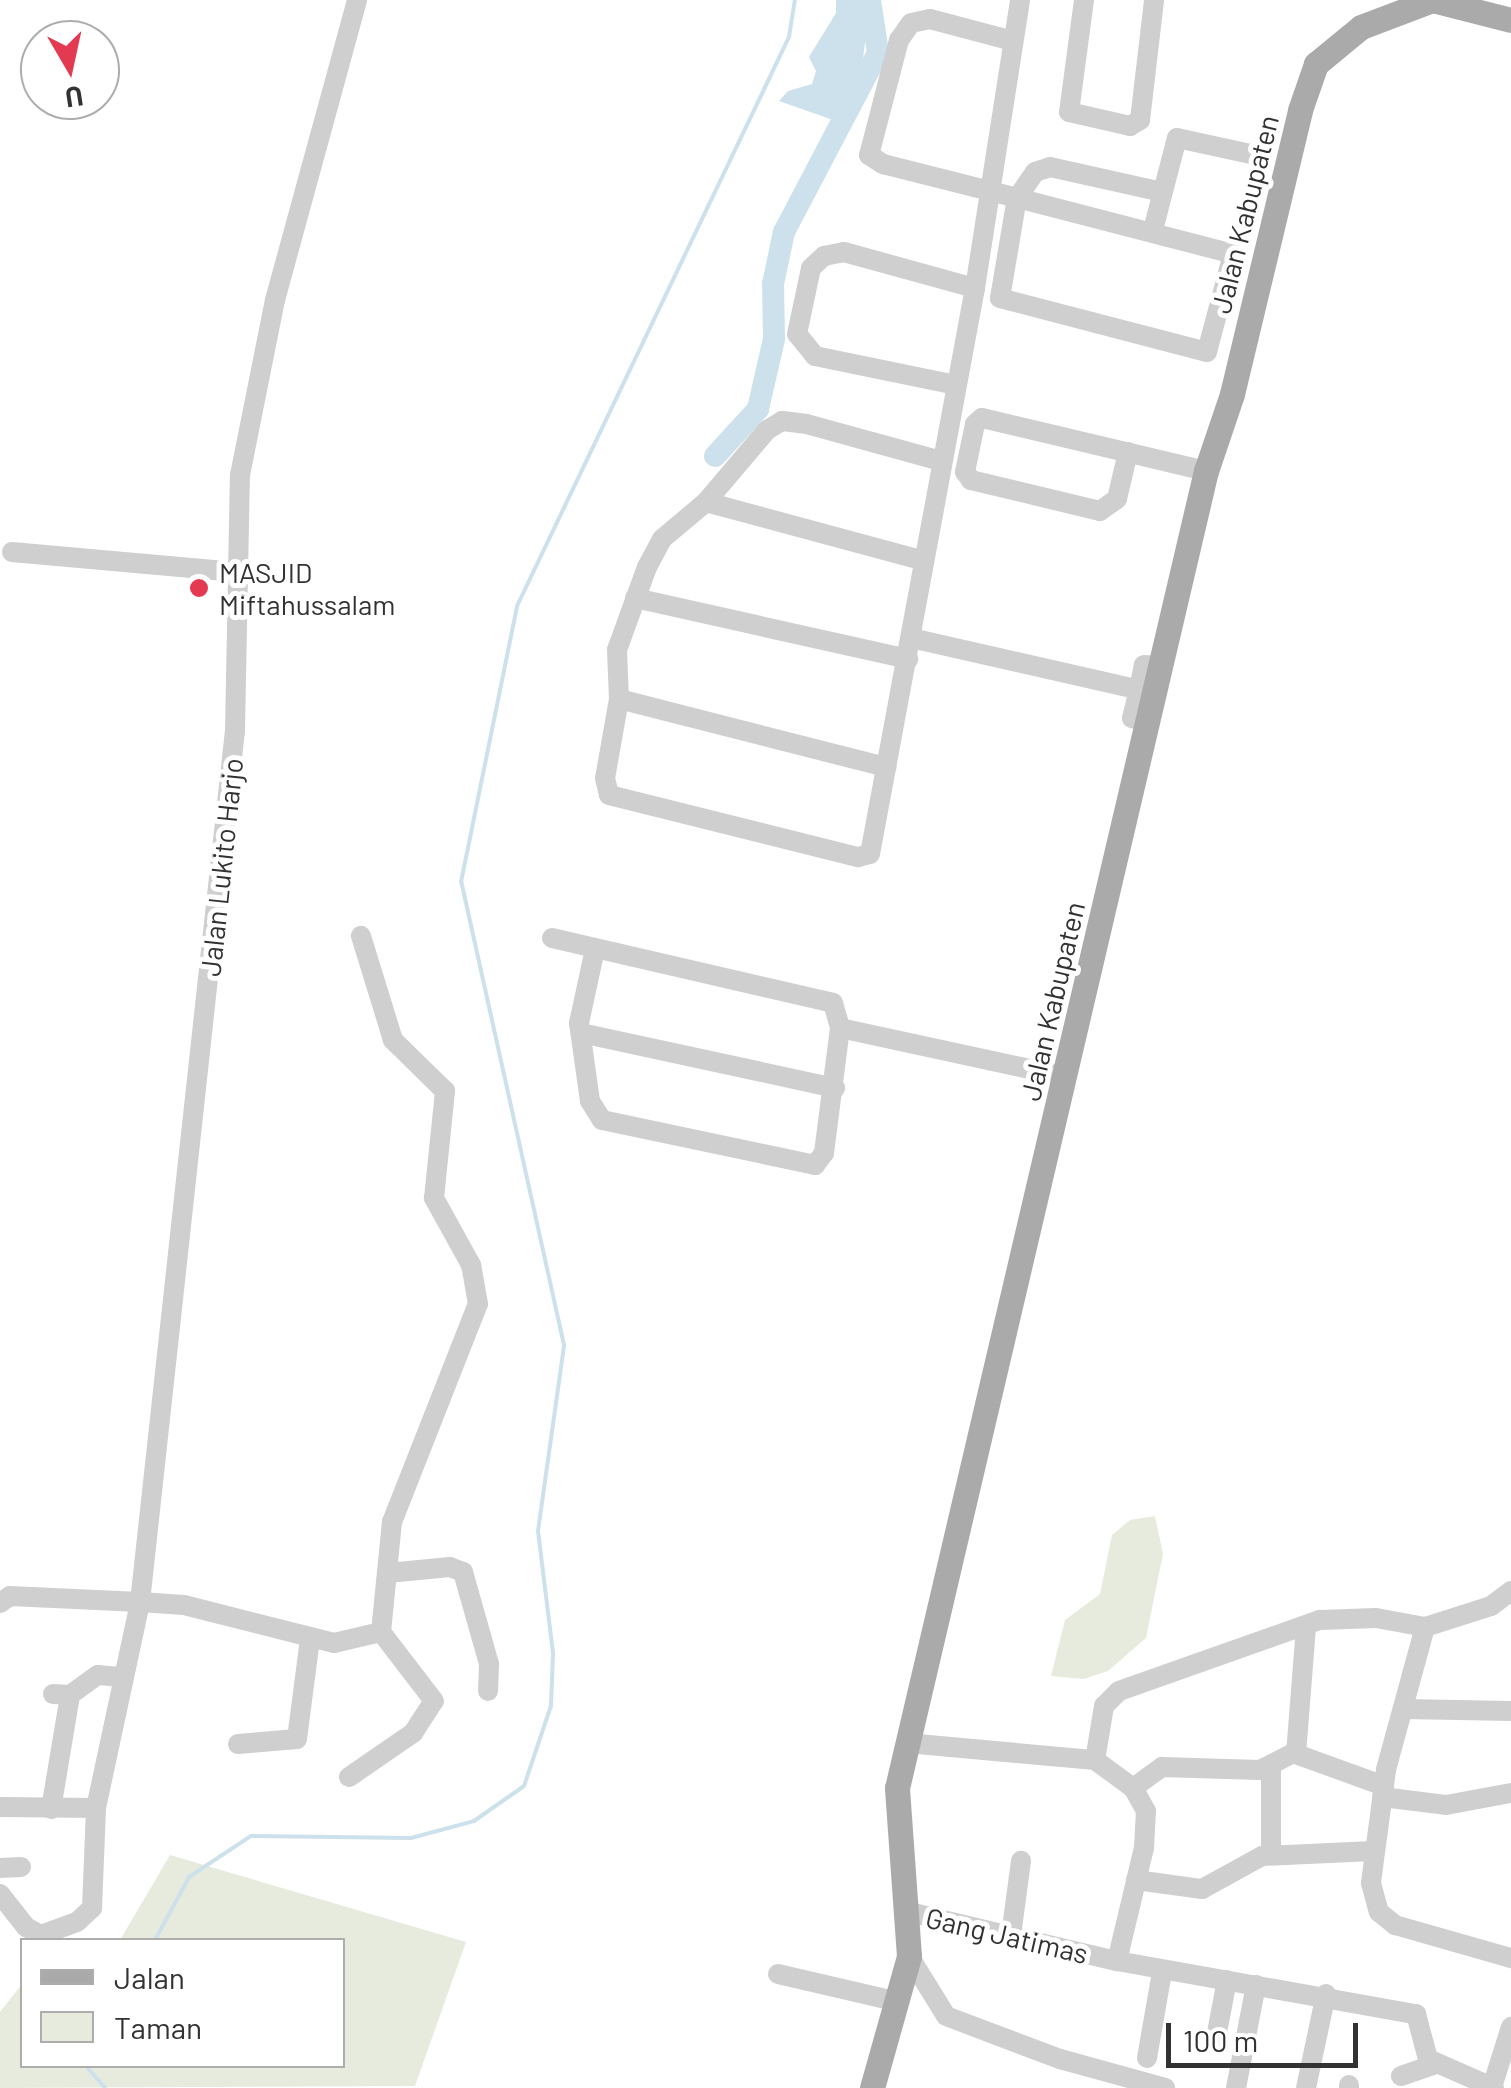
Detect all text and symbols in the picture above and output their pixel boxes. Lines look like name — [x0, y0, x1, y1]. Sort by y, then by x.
north arrow — [20, 20, 120, 120]
text: U — [63, 79, 86, 116]
street label: Jalan Kabupaten — [1203, 111, 1285, 317]
place label: MASJID Miftahussalam — [219, 555, 395, 621]
marker: MASJID Miftahussalam — [188, 577, 210, 599]
street label: Jalan Lukito Harjo — [193, 756, 249, 978]
street label: Jalan Kabupaten — [1013, 898, 1091, 1104]
street label: Gang Jatimas — [923, 1900, 1091, 1970]
legend — [20, 1938, 345, 2068]
text: Jalan — [114, 1959, 185, 1995]
scale bar — [1171, 2003, 1364, 2065]
text: Taman — [114, 2009, 202, 2045]
text: 100 m — [1183, 2022, 1258, 2058]

